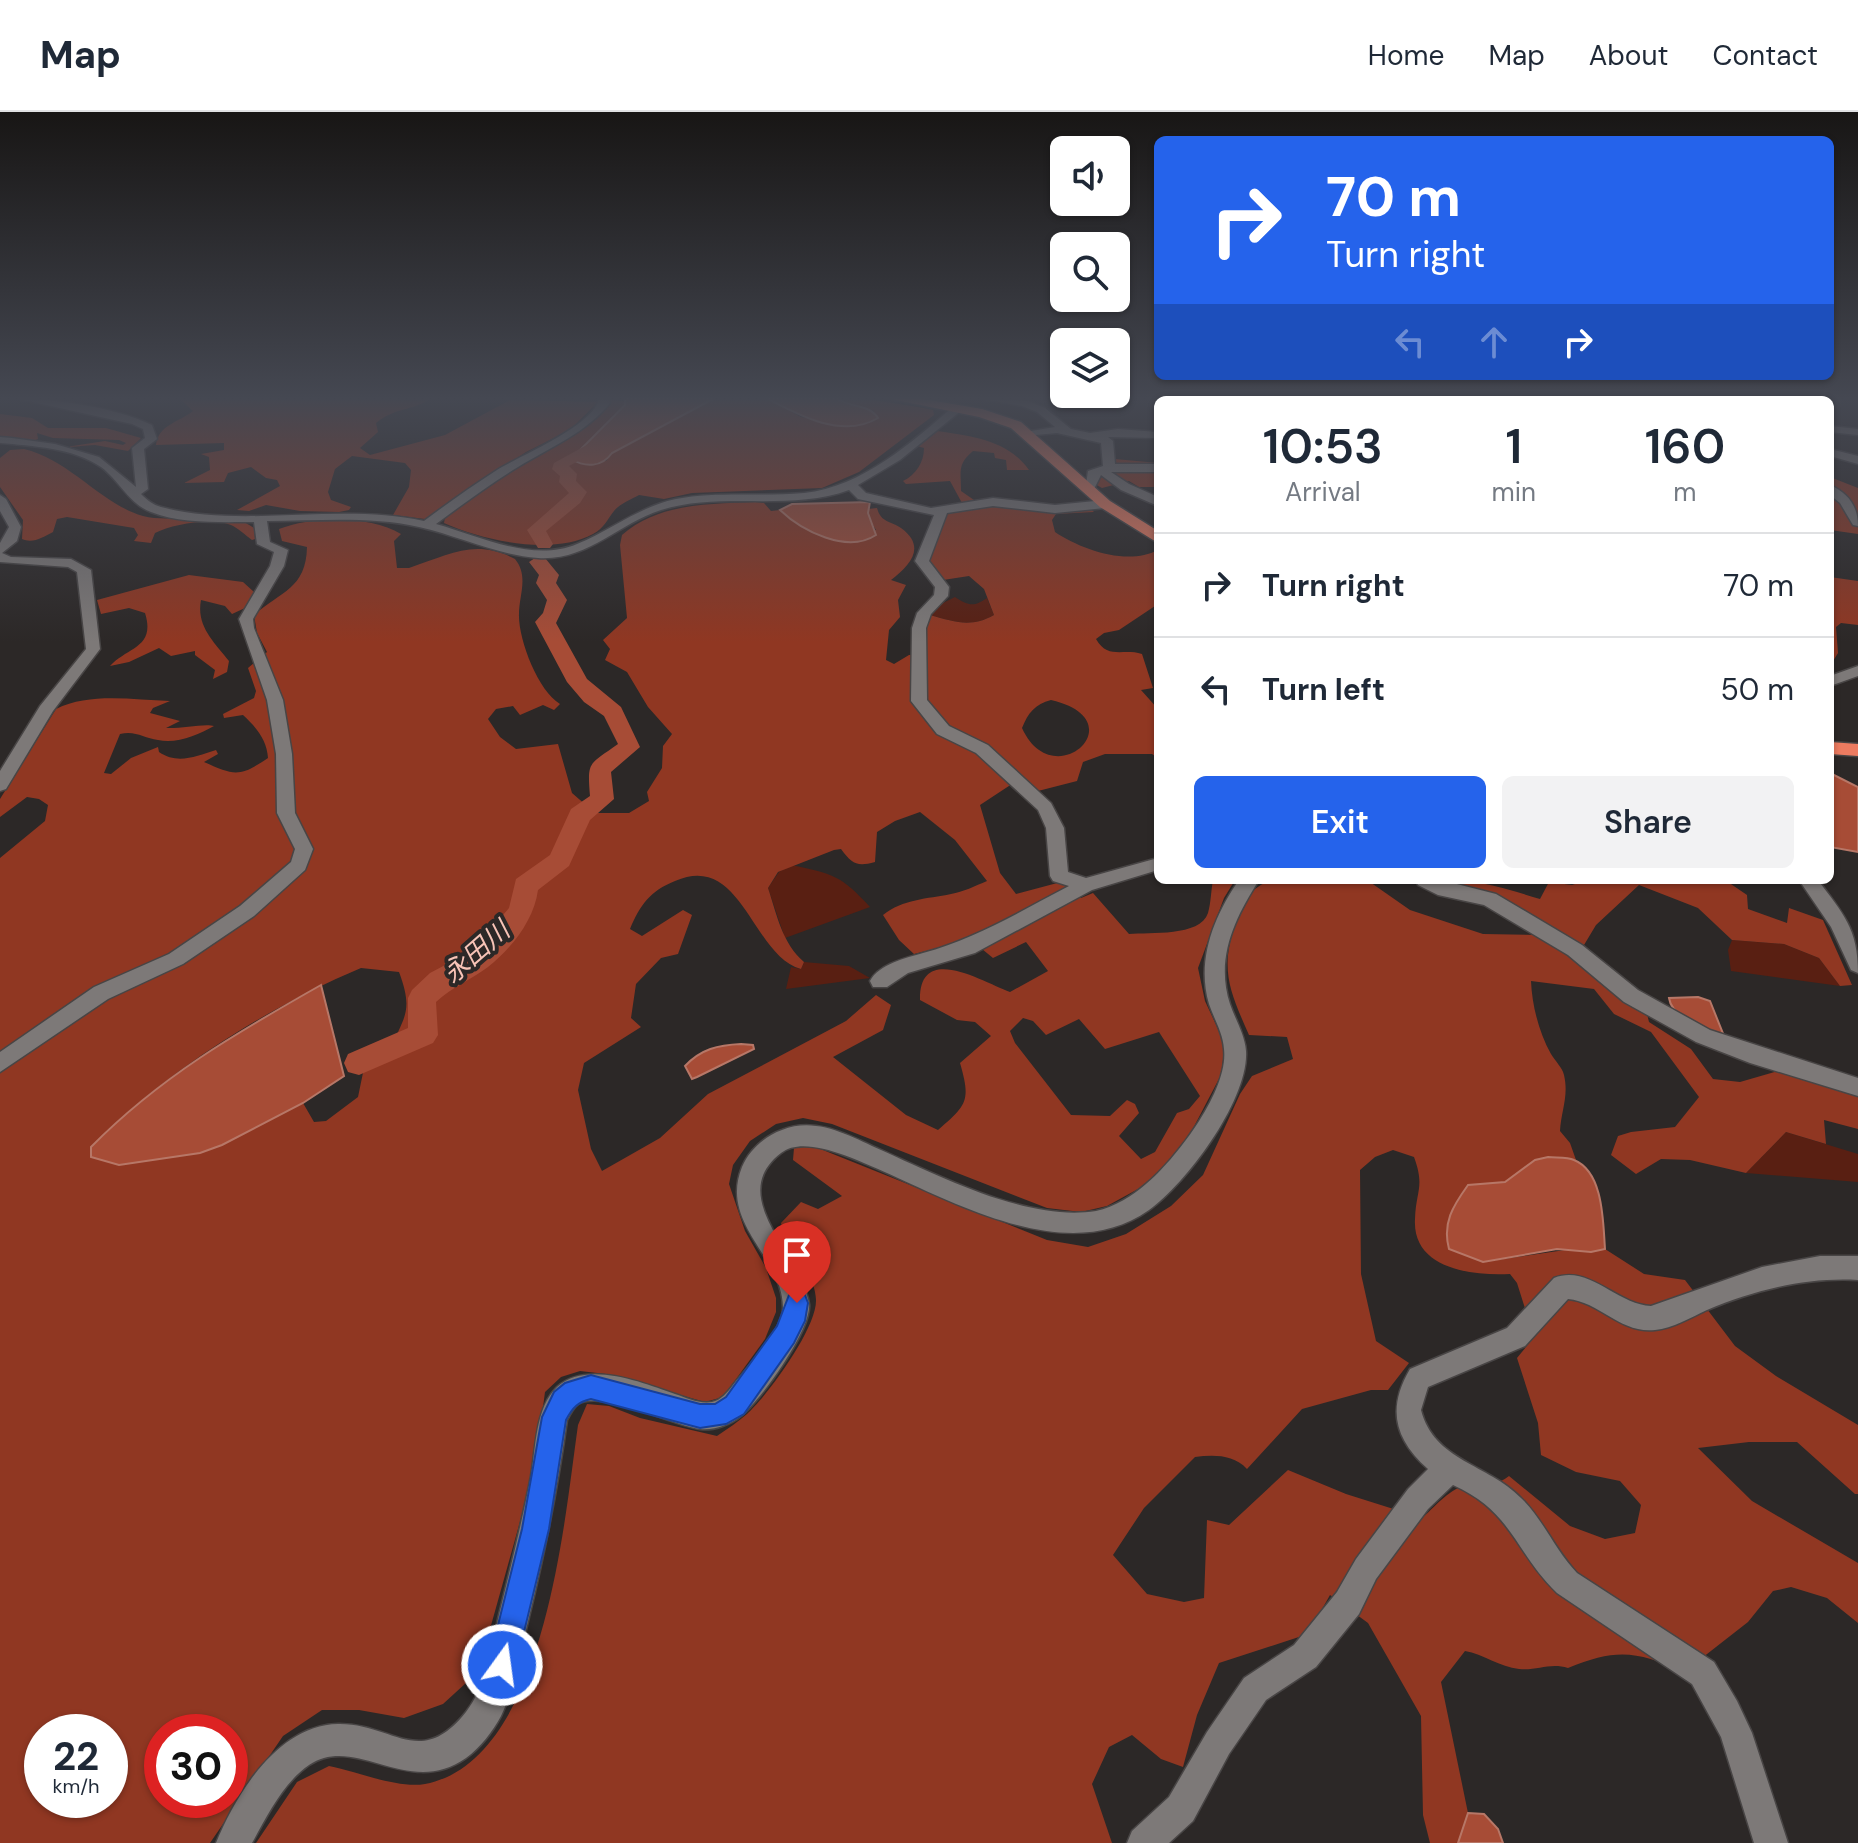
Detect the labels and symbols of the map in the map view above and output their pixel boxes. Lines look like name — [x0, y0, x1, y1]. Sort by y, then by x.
water label: 永田川 — [435, 912, 519, 990]
pin — [763, 1221, 831, 1303]
position arrow — [460, 1623, 544, 1707]
speed limit sign: 30 — [144, 1714, 248, 1818]

